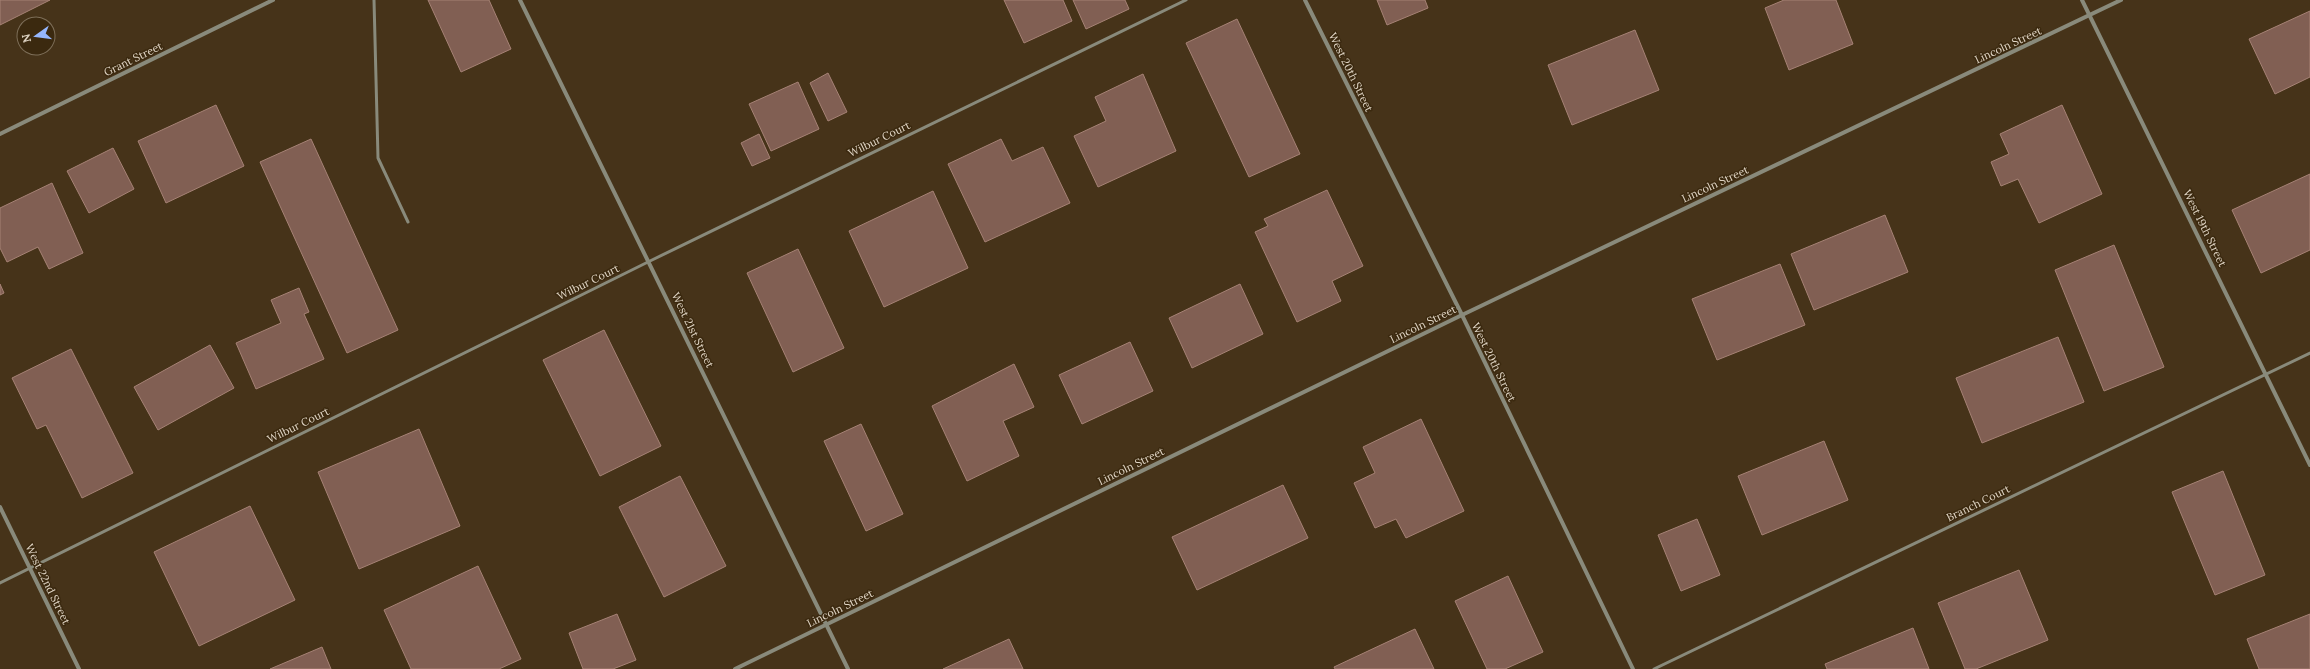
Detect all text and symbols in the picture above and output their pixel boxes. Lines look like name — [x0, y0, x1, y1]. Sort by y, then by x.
north arrow — [16, 16, 56, 56]
street label: Lincoln Street — [1972, 23, 2044, 67]
street label: West 20th Street — [1326, 30, 1377, 115]
text: N — [18, 32, 34, 44]
street label: Grant Street — [101, 38, 165, 79]
street label: Wilbur Court — [846, 118, 913, 160]
street label: Lincoln Street — [1679, 162, 1751, 206]
street label: West 19th Street — [2180, 187, 2230, 269]
street label: Wilbur Court — [555, 261, 622, 303]
street label: West 21st Street — [669, 290, 718, 371]
street label: Lincoln Street — [1388, 302, 1459, 346]
street label: West 20th Street — [1469, 320, 1520, 405]
street label: Wilbur Court — [265, 404, 332, 446]
street label: Lincoln Street — [1096, 444, 1167, 488]
street label: Branch Court — [1944, 481, 2013, 524]
street label: West 22nd Street — [22, 541, 74, 627]
street label: Lincoln Street — [805, 586, 876, 630]

